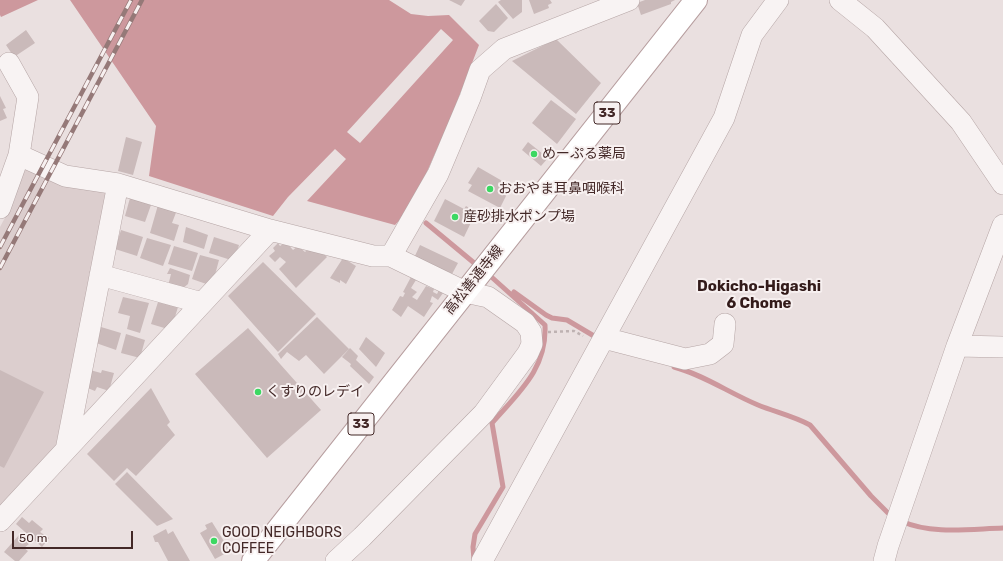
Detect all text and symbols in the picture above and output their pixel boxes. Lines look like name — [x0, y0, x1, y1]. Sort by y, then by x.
road number: 33 — [594, 102, 620, 124]
place label: めーぷる薬局 — [542, 146, 626, 162]
marker: めーぷる薬局 — [529, 149, 539, 159]
place label: おおやま耳鼻咽喉科 — [498, 181, 624, 197]
marker: おおやま耳鼻咽喉科 — [485, 184, 495, 194]
place label: 産砂排水ポンプ場 — [463, 209, 575, 225]
marker: 産砂排水ポンプ場 — [450, 212, 460, 222]
street label: 高松善通寺線 — [441, 242, 507, 318]
district label: Dokicho-Higashi 6 Chome — [697, 278, 821, 313]
place label: くすりのレデイ — [266, 384, 364, 400]
marker: くすりのレデイ — [253, 387, 263, 397]
road number: 33 — [348, 413, 374, 435]
scale bar — [14, 523, 135, 549]
place label: GOOD NEIGHBORS COFFEE — [222, 525, 342, 558]
text: 50 m — [19, 531, 47, 545]
marker: GOOD NEIGHBORS COFFEE — [209, 536, 219, 546]

